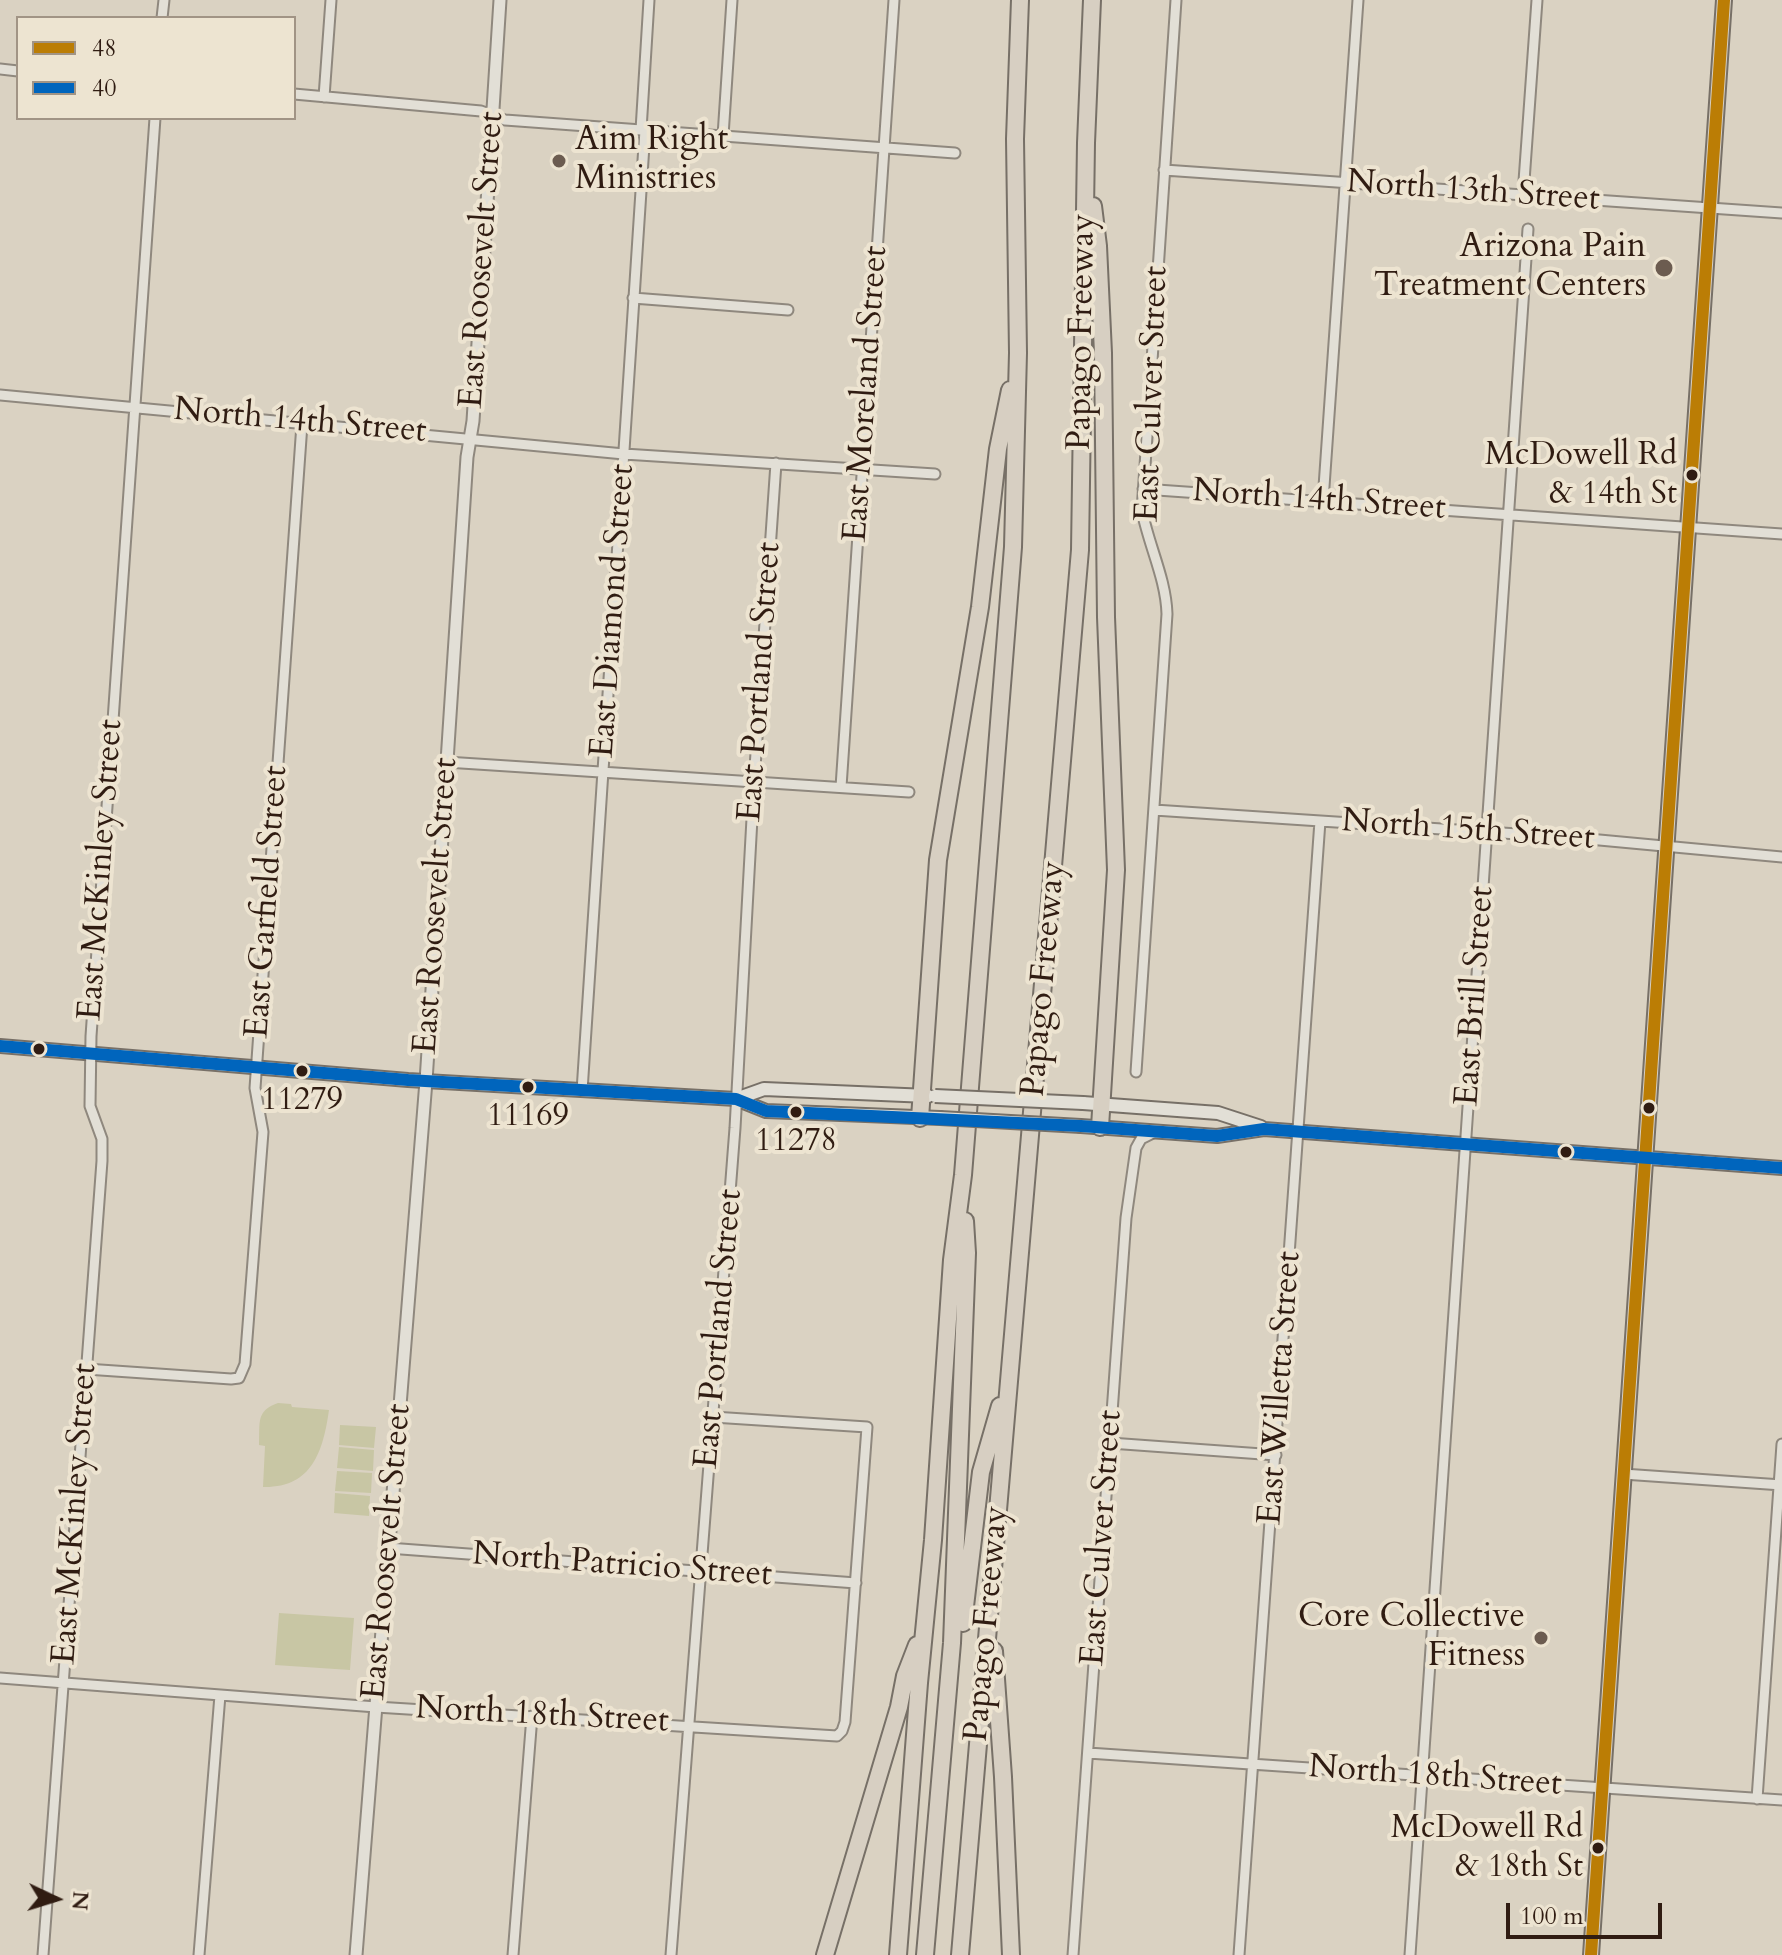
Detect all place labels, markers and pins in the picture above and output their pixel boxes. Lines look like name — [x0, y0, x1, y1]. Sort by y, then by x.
place label: Aim Right Ministries — [575, 121, 728, 200]
marker: Aim Right Ministries — [550, 152, 568, 170]
place label: Arizona Pain Treatment Centers — [1374, 228, 1646, 308]
marker: Arizona Pain Treatment Centers — [1653, 257, 1675, 279]
place label: McDowell Rd & 14th St — [1485, 438, 1677, 513]
marker: McDowell Rd & 14th St — [1684, 467, 1700, 483]
unlabelled marker — [31, 1041, 47, 1057]
marker: 11279 — [294, 1063, 310, 1079]
marker: 11169 — [520, 1079, 536, 1095]
place label: 11279 — [261, 1083, 343, 1121]
place label: 11169 — [487, 1099, 569, 1137]
unlabelled marker — [1641, 1100, 1657, 1116]
marker: 11278 — [788, 1104, 804, 1120]
place label: 11278 — [755, 1124, 837, 1162]
unlabelled marker — [1558, 1144, 1574, 1160]
place label: Core Collective Fitness — [1298, 1598, 1525, 1678]
marker: Core Collective Fitness — [1532, 1629, 1550, 1647]
place label: McDowell Rd & 18th St — [1391, 1811, 1583, 1886]
marker: McDowell Rd & 18th St — [1590, 1840, 1606, 1856]

